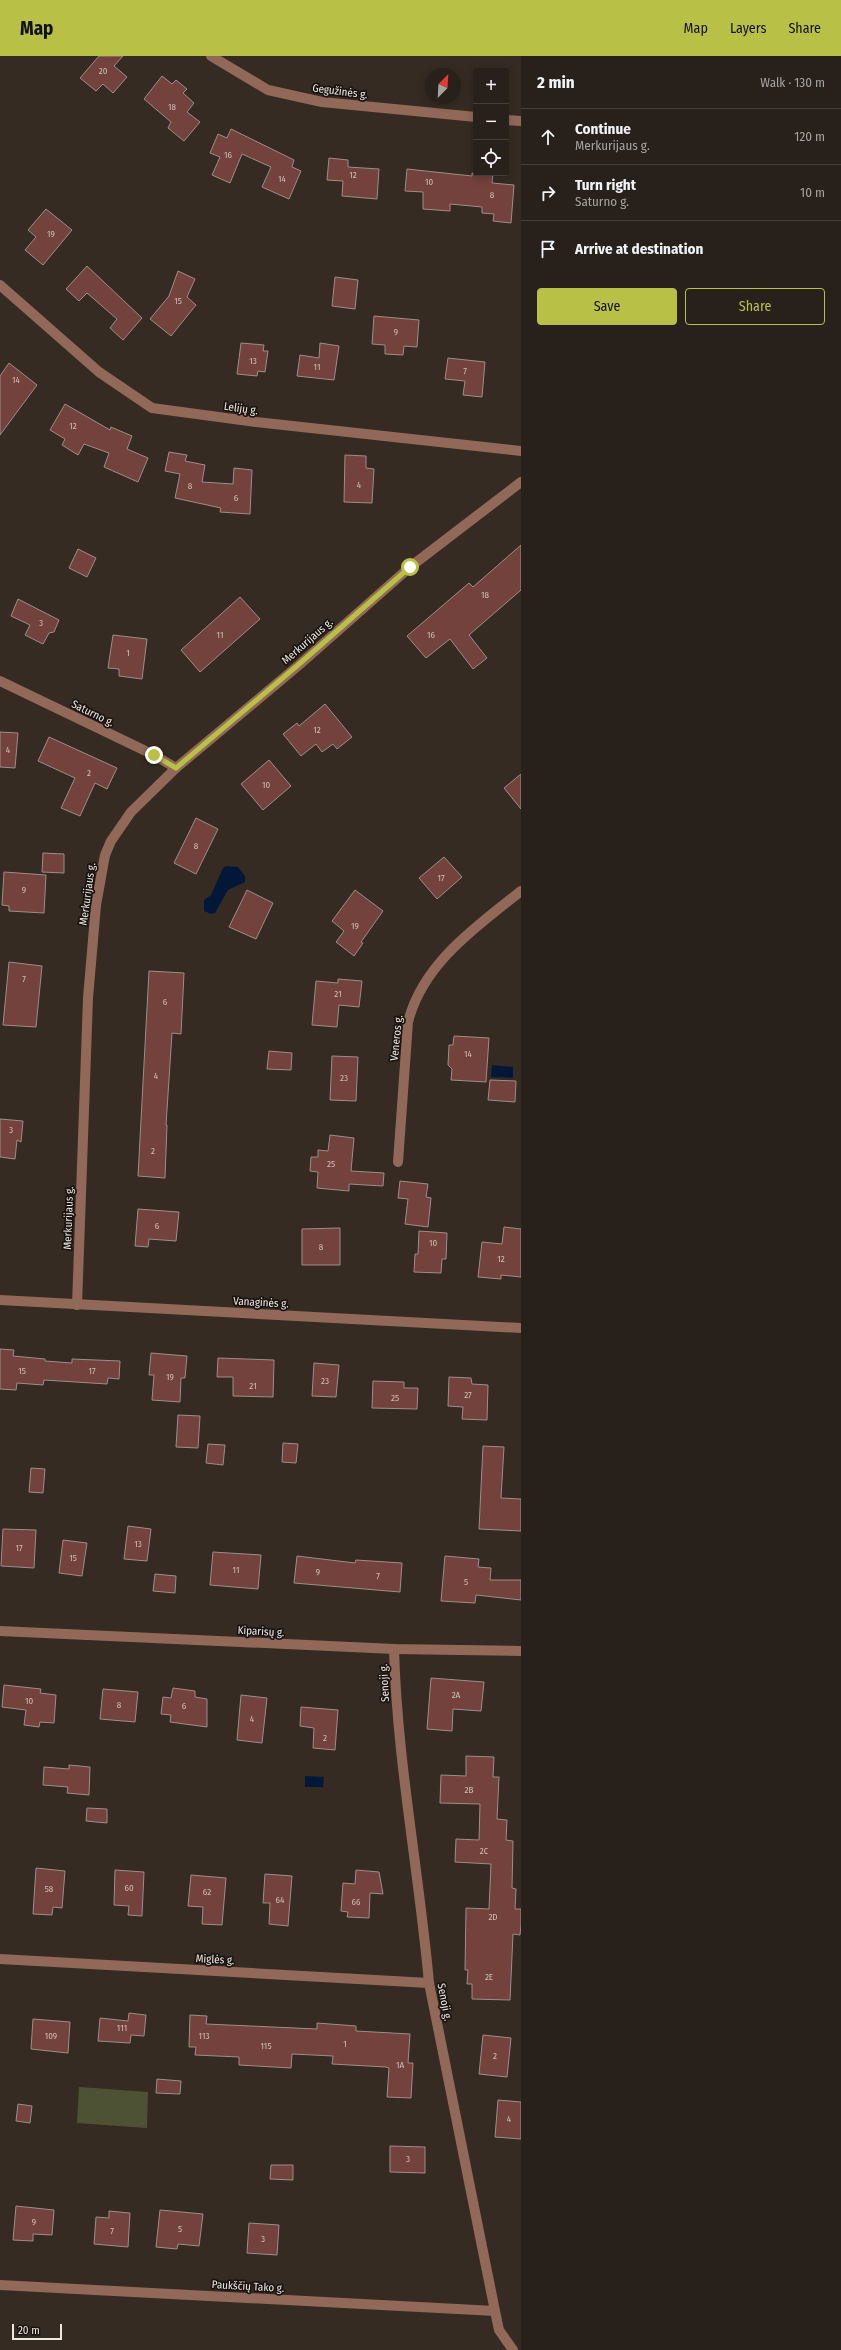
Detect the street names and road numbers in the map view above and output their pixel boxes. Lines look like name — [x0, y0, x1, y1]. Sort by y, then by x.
street label: Gegužinės g. — [312, 82, 368, 101]
street label: Lelijų g. — [223, 400, 259, 417]
street label: Merkurijaus g. — [279, 616, 335, 667]
street label: Saturno g. — [69, 698, 116, 729]
street label: Merkurijaus g. — [77, 862, 98, 926]
street label: Veneros g. — [388, 1014, 405, 1062]
street label: Merkurijaus g. — [61, 1186, 76, 1250]
street label: Vanaginės g. — [233, 1295, 289, 1310]
street label: Kiparisų g. — [237, 1624, 285, 1639]
street label: Senoji g. — [377, 1664, 392, 1702]
street label: Miglės g. — [195, 1952, 235, 1967]
street label: Senoji g. — [434, 1982, 455, 2022]
street label: Paukščių Tako g. — [211, 2278, 285, 2295]

